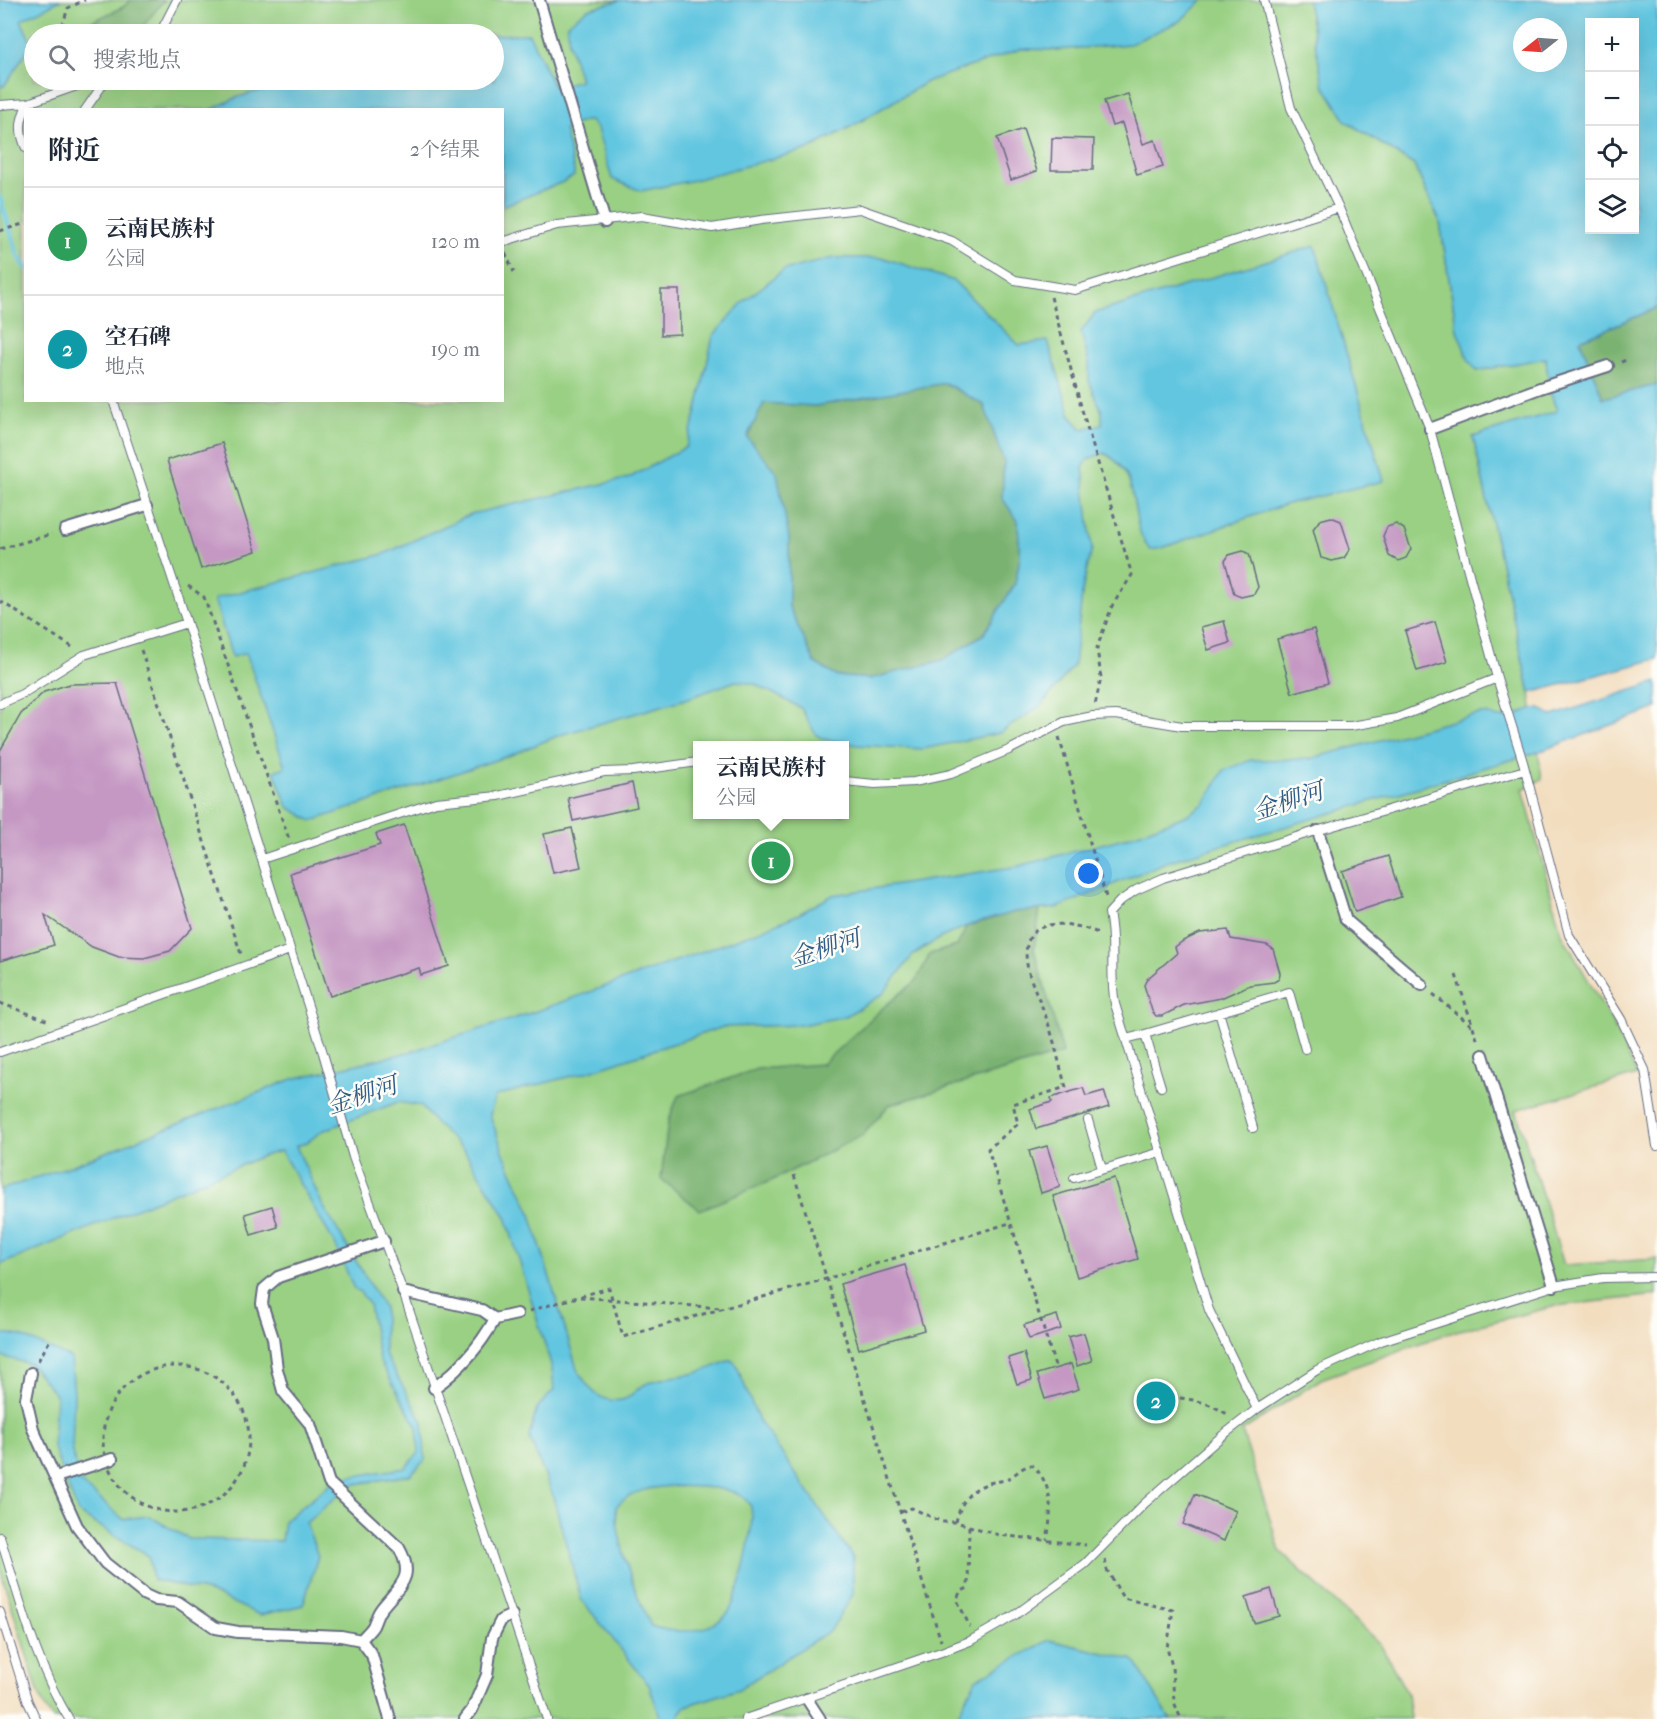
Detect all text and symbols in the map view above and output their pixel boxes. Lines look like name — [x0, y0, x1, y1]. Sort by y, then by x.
north arrow — [1513, 18, 1567, 72]
map controls — [1585, 18, 1639, 234]
button: + — [1585, 18, 1639, 72]
search box — [24, 24, 504, 90]
icon: search — [45, 41, 78, 74]
text: 搜索地点 — [93, 47, 181, 73]
button: − — [1585, 72, 1639, 126]
button: locate — [1585, 126, 1639, 180]
text: 附近 — [48, 135, 100, 166]
text: 2个结果 — [410, 138, 480, 161]
button: layers — [1585, 180, 1639, 234]
text: 云南民族村 — [105, 216, 215, 242]
text: 1 — [64, 230, 71, 253]
text: 120 m — [431, 230, 480, 253]
text: 公园 — [105, 247, 145, 270]
text: 空石碑 — [105, 324, 171, 350]
text: 2 — [62, 338, 73, 361]
text: 190 m — [430, 338, 480, 361]
text: 地点 — [105, 355, 145, 378]
popup — [693, 741, 849, 819]
text: 云南民族村 — [716, 755, 826, 781]
water label: 金柳河 — [1249, 775, 1330, 825]
text: 公园 — [716, 786, 756, 809]
pin: 1 — [752, 838, 790, 884]
your location — [1074, 859, 1103, 888]
water label: 金柳河 — [786, 922, 867, 972]
water label: 金柳河 — [323, 1069, 404, 1119]
pin: 2 — [1136, 1378, 1176, 1424]

